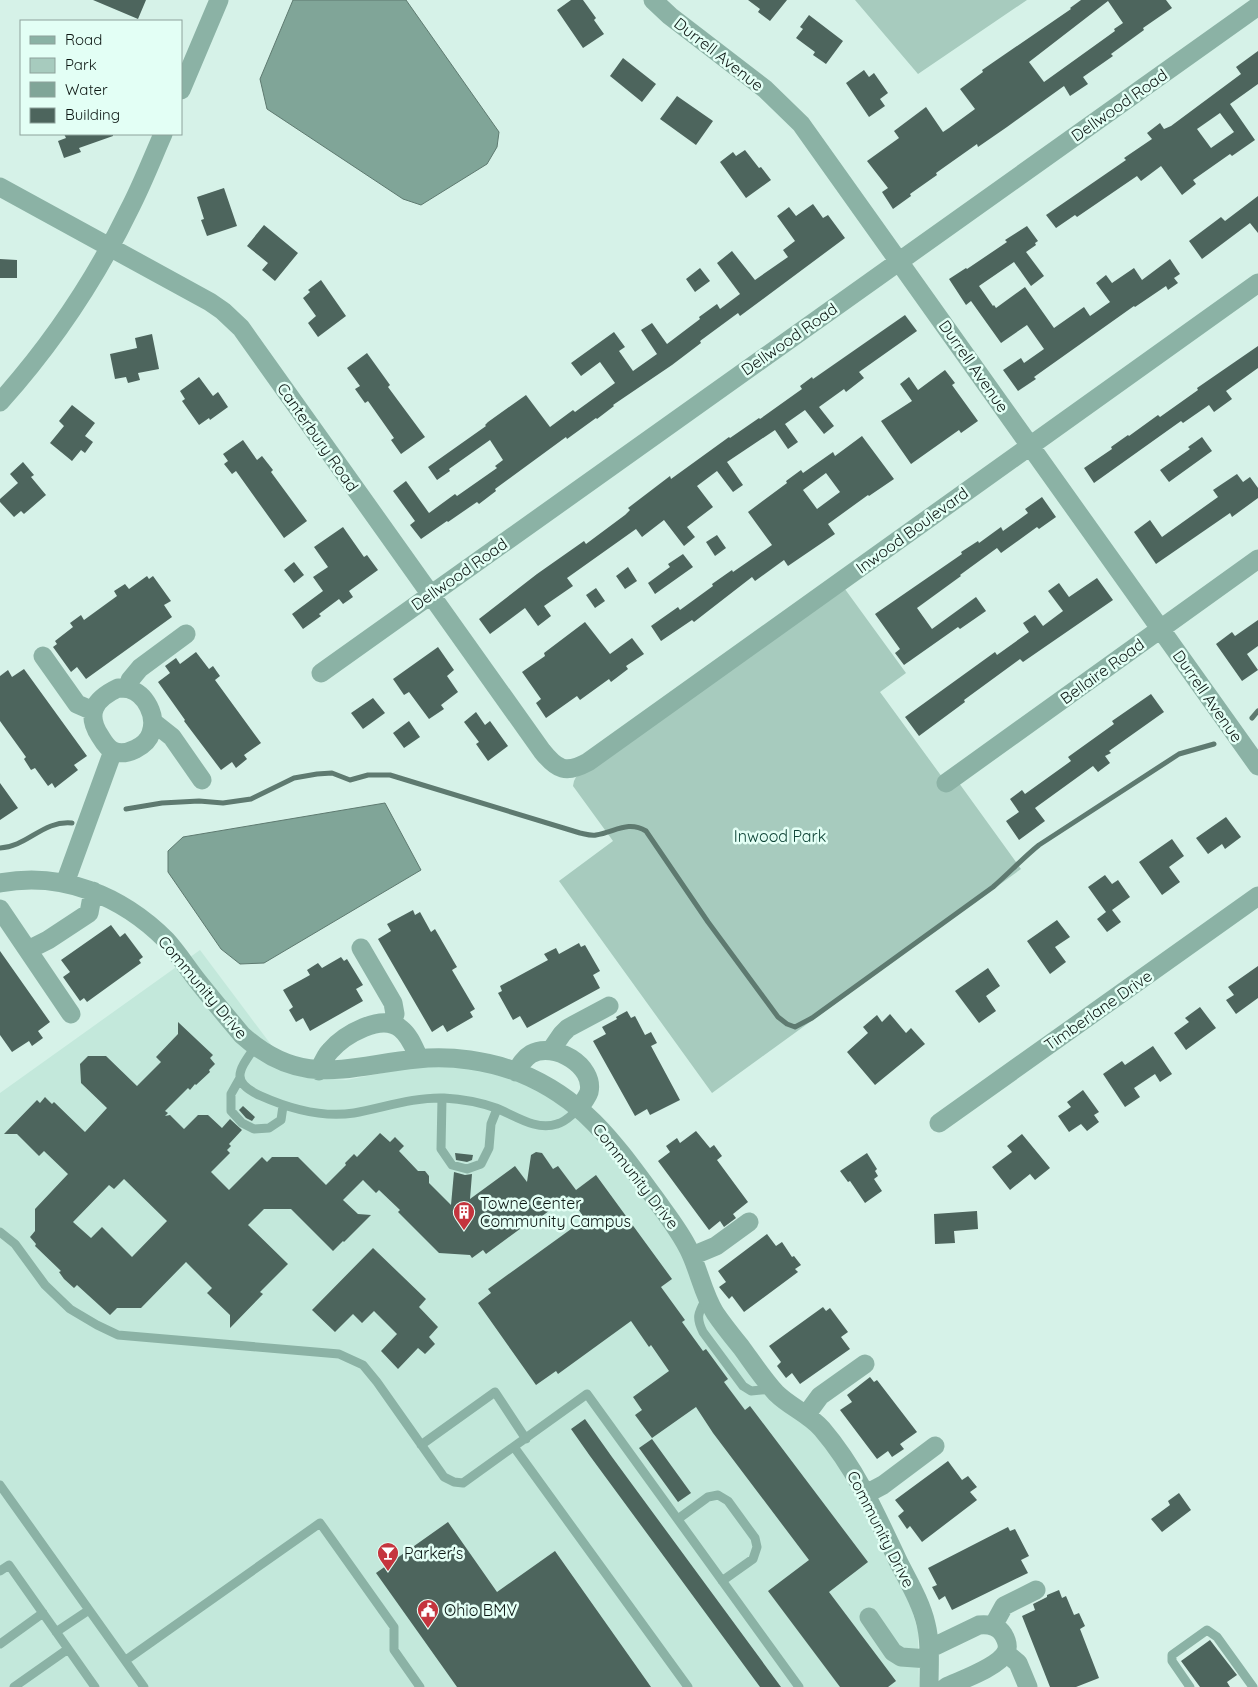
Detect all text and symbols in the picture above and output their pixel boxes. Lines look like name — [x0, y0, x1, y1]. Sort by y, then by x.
street label: Durrell Avenue — [670, 13, 768, 95]
legend — [20, 20, 182, 135]
text: Road — [65, 30, 102, 49]
text: Park — [65, 55, 97, 74]
street label: Dellwood Road — [1067, 64, 1171, 146]
text: Water — [65, 80, 108, 99]
text: Building — [65, 105, 120, 124]
street label: Dellwood Road — [737, 298, 841, 380]
street label: Durrell Avenue — [935, 316, 1013, 416]
street label: Canterbury Road — [273, 379, 363, 495]
street label: Inwood Boulevard — [852, 483, 972, 577]
street label: Dellwood Road — [407, 533, 511, 615]
street label: Bellaire Road — [1056, 634, 1148, 708]
street label: Durrell Avenue — [1169, 646, 1247, 746]
park label: Inwood Park — [734, 826, 826, 846]
street label: Community Drive — [154, 931, 252, 1043]
street label: Timberlane Drive — [1040, 965, 1156, 1055]
street label: Community Drive — [589, 1119, 683, 1233]
place label: Towne Center Community Campus — [480, 1193, 631, 1231]
building icon: Towne Center Community Campus — [452, 1200, 476, 1231]
street label: Community Drive — [843, 1467, 919, 1591]
bar icon: Parker's — [376, 1541, 400, 1572]
place label: Parker's — [404, 1543, 463, 1563]
public building icon: Ohio BMV — [416, 1598, 440, 1629]
place label: Ohio BMV — [444, 1600, 517, 1620]

